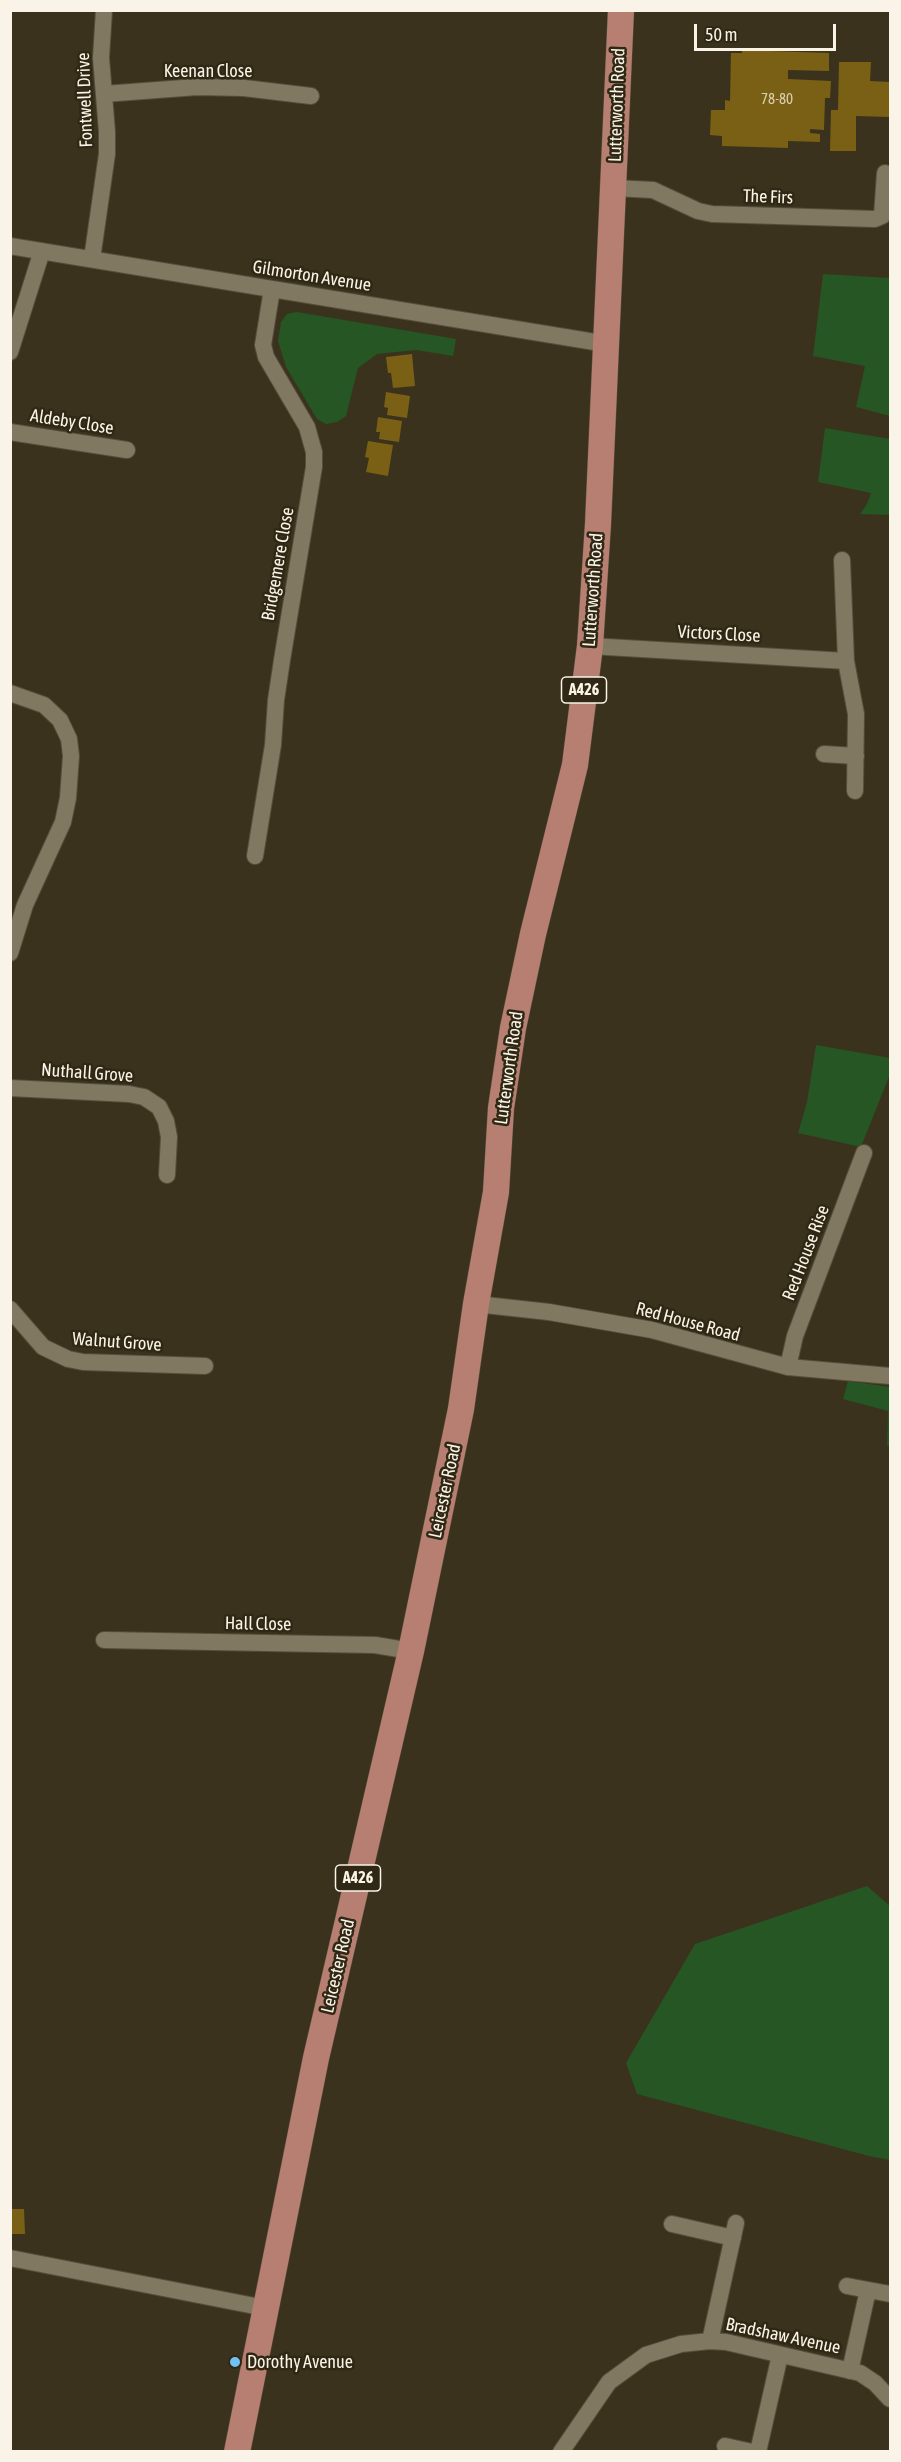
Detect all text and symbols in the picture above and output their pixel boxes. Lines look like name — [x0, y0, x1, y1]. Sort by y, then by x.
scale bar — [697, 12, 840, 50]
text: 50 m — [705, 24, 737, 45]
street label: Lutterworth Road — [604, 48, 630, 162]
street label: Fontwell Drive — [73, 52, 97, 148]
street label: Keenan Close — [164, 60, 252, 82]
house number: 78-80 — [761, 90, 793, 108]
street label: The Firs — [743, 185, 793, 209]
street label: Gilmorton Avenue — [251, 256, 373, 296]
street label: Aldeby Close — [29, 405, 115, 439]
street label: Bridgemere Close — [257, 506, 299, 622]
street label: Lutterworth Road — [578, 532, 608, 648]
street label: Victors Close — [677, 621, 761, 647]
road number: A426 — [562, 677, 606, 703]
street label: Lutterworth Road — [490, 1010, 528, 1126]
street label: Nuthall Grove — [40, 1059, 134, 1087]
street label: Red House Rise — [778, 1202, 834, 1304]
street label: Red House Road — [634, 1298, 742, 1346]
street label: Walnut Grove — [72, 1328, 162, 1356]
street label: Leicester Road — [424, 1442, 466, 1540]
street label: Hall Close — [225, 1613, 291, 1635]
road number: A426 — [336, 1865, 380, 1891]
street label: Leicester Road — [317, 1917, 359, 2015]
street label: Bradshaw Avenue — [724, 2313, 842, 2359]
place label: Dorothy Avenue — [247, 2351, 353, 2373]
marker: Dorothy Avenue — [228, 2355, 242, 2369]

